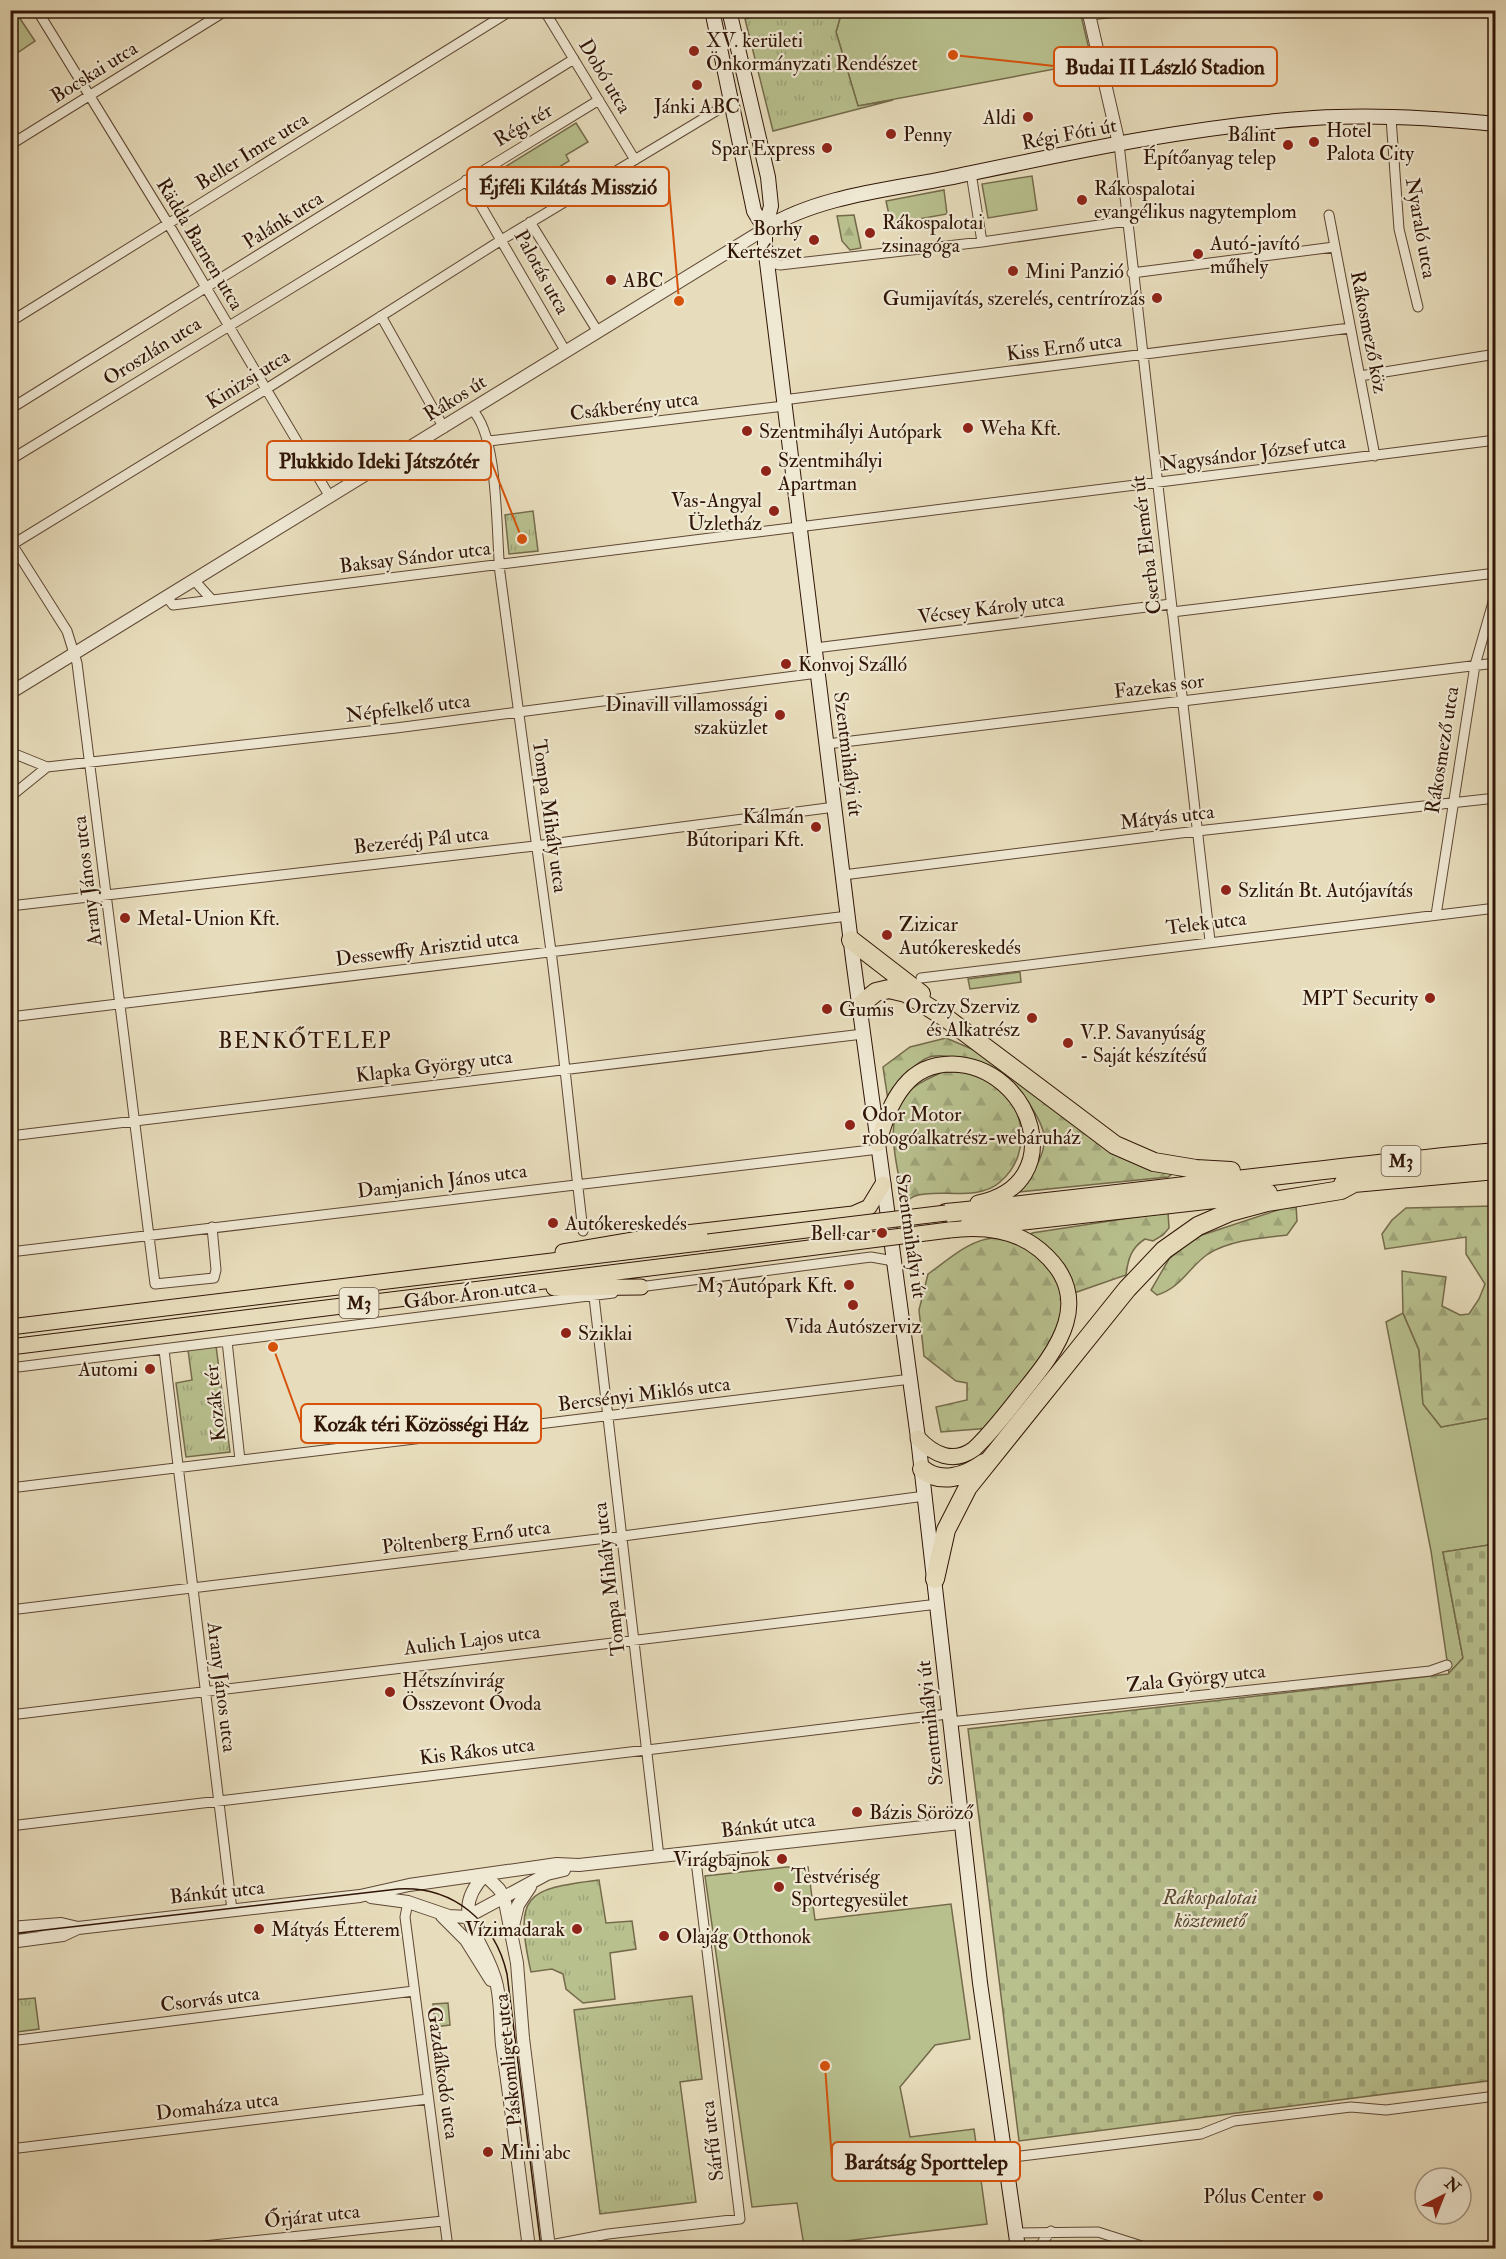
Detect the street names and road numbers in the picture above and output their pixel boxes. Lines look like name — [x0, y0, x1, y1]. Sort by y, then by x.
street label: Dobó utca — [573, 34, 637, 118]
street label: Bocskai utca — [46, 35, 143, 109]
street label: Régi tér — [489, 97, 557, 152]
street label: Beller Imre utca — [191, 106, 314, 196]
street label: Régi Fóti út — [1019, 112, 1119, 155]
street label: Rädda Barnen utca — [151, 173, 250, 315]
street label: Nyaraló utca — [1400, 176, 1442, 281]
street label: Palánk utca — [238, 185, 328, 254]
street label: Palotás utca — [509, 225, 576, 319]
street label: Rákosmező köz — [1345, 269, 1393, 396]
street label: Oroszlán utca — [98, 311, 206, 391]
street label: Kiss Ernő utca — [1005, 327, 1124, 366]
street label: Kinizsi utca — [202, 343, 295, 415]
street label: Rákos út — [419, 369, 491, 427]
street label: Csákberény utca — [568, 386, 700, 426]
street label: Nagysándor József utca — [1159, 429, 1348, 477]
street label: Cserba Elemér út — [1125, 474, 1167, 616]
street label: Baksay Sándor utca — [338, 535, 493, 579]
street label: Vécsey Károly utca — [916, 587, 1066, 629]
street label: Fazekas sor — [1112, 668, 1206, 704]
street label: Rákosmező utca — [1420, 684, 1465, 815]
street label: Népfelkelő utca — [344, 688, 473, 729]
street label: Szentmihályi út — [828, 690, 868, 818]
street label: Tompa Mihály utca — [526, 738, 573, 895]
street label: Mátyás utca — [1118, 799, 1216, 835]
street label: Arany János utca — [66, 814, 108, 949]
street label: Bezerédj Pál utca — [352, 820, 491, 860]
street label: Telek utca — [1164, 906, 1248, 940]
street label: Dessewffy Arisztid utca — [334, 924, 521, 972]
street label: Klapka György utca — [354, 1044, 515, 1089]
road number: M3 — [1382, 1146, 1420, 1176]
street label: Damjanich János utca — [356, 1158, 529, 1204]
street label: Szentmihályi út — [890, 1172, 932, 1300]
street label: Gábor Áron utca — [402, 1272, 538, 1315]
road number: M3 — [340, 1288, 378, 1318]
street label: Kozák tér — [198, 1363, 231, 1443]
street label: Bercsényi Miklós utca — [556, 1371, 732, 1417]
street label: Tompa Mihály utca — [587, 1500, 632, 1657]
street label: Pöltenberg Ernő utca — [380, 1514, 552, 1560]
street label: Arany János utca — [201, 1619, 243, 1754]
street label: Aulich Lajos utca — [401, 1619, 542, 1661]
street label: Zala György utca — [1125, 1658, 1267, 1698]
street label: Szentmihályi út — [911, 1659, 949, 1787]
street label: Kis Rákos utca — [418, 1731, 537, 1770]
street label: Bánkút utca — [719, 1807, 817, 1843]
street label: Bánkút utca — [168, 1875, 266, 1909]
street label: Csorvás utca — [159, 1980, 262, 2017]
street label: Páskomliget utca — [489, 1992, 527, 2127]
street label: Gazdálkodó utca — [421, 2005, 465, 2142]
street label: Domaháza utca — [154, 2086, 281, 2126]
street label: Sárfű utca — [695, 2099, 729, 2183]
street label: Őrjárat utca — [263, 2197, 362, 2233]

